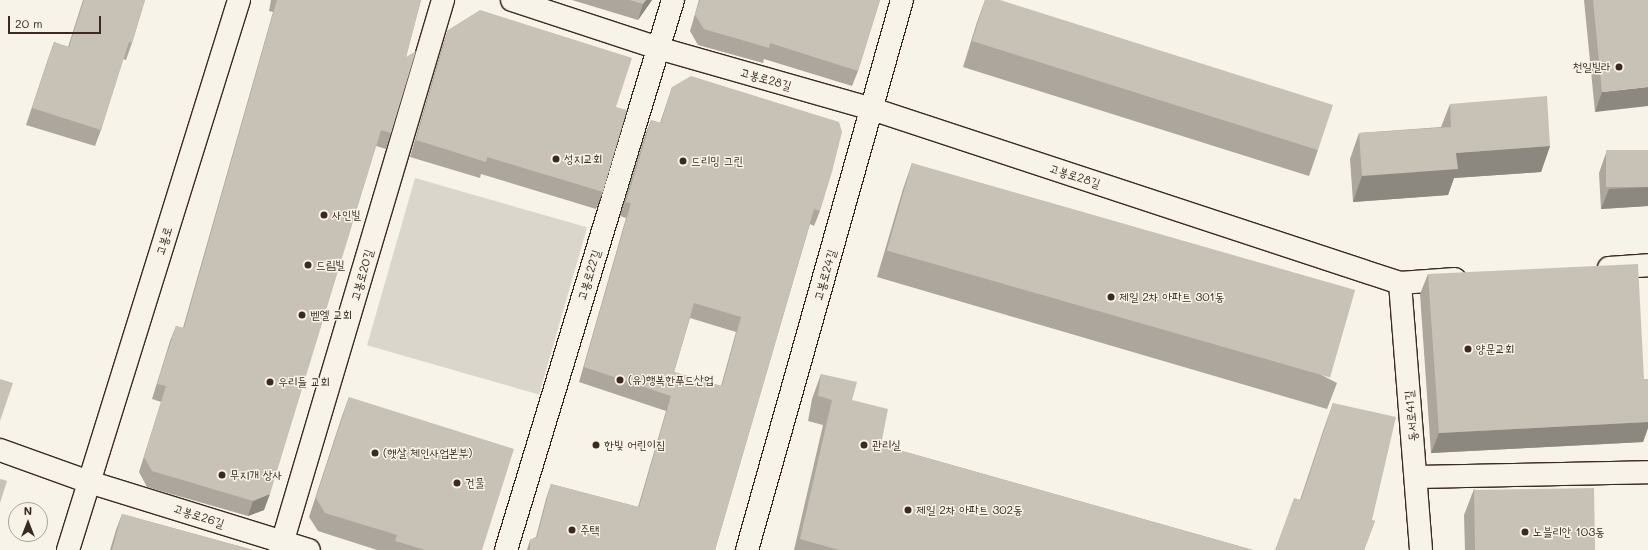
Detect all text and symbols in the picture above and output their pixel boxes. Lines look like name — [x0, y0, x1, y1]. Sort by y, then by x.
scale bar — [10, 8, 103, 34]
text: 20 m — [15, 15, 43, 31]
place label: 천일빌라 — [1572, 60, 1611, 74]
marker: 천일빌라 — [1614, 62, 1624, 72]
street label: 고봉로28길 — [739, 65, 793, 93]
place label: 성지교회 — [564, 152, 603, 166]
marker: 성지교회 — [551, 154, 561, 164]
place label: 드리밍 그린 — [691, 154, 743, 168]
marker: 드리밍 그린 — [678, 156, 688, 166]
street label: 고봉로28길 — [1048, 161, 1102, 191]
place label: 사인빌 — [332, 208, 361, 222]
marker: 사인빌 — [319, 210, 329, 220]
street label: 고봉로 — [153, 225, 175, 257]
street label: 고봉로20길 — [348, 248, 376, 302]
street label: 고봉로22길 — [575, 248, 603, 302]
street label: 고봉로24길 — [811, 248, 839, 302]
place label: 드림빌 — [316, 258, 345, 272]
marker: 드림빌 — [303, 260, 313, 270]
place label: 제일 2차 아파트 301동 — [1119, 290, 1225, 304]
marker: 제일 2차 아파트 301동 — [1106, 292, 1116, 302]
place label: 벧엘 교회 — [310, 308, 352, 322]
marker: 벧엘 교회 — [297, 310, 307, 320]
place label: 양문교회 — [1476, 342, 1515, 356]
marker: 양문교회 — [1463, 344, 1473, 354]
place label: (유)행복한푸드산업 — [628, 373, 713, 387]
place label: 우리들 교회 — [278, 375, 330, 389]
marker: (유)행복한푸드산업 — [615, 375, 625, 385]
marker: 우리들 교회 — [265, 377, 275, 387]
street label: 동서로41길 — [1402, 390, 1420, 442]
place label: 한빛 어린이집 — [604, 438, 666, 452]
place label: 관리실 — [872, 438, 901, 452]
marker: 한빛 어린이집 — [591, 440, 601, 450]
marker: 관리실 — [859, 440, 869, 450]
place label: (햇살 체인사업본부) — [383, 446, 472, 460]
marker: (햇살 체인사업본부) — [370, 448, 380, 458]
place label: 무지개 상사 — [230, 468, 282, 482]
marker: 무지개 상사 — [217, 470, 227, 480]
place label: 건물 — [465, 476, 484, 490]
marker: 건물 — [452, 478, 462, 488]
street label: 고봉로26길 — [172, 501, 226, 531]
north arrow — [8, 502, 48, 542]
text: N — [24, 503, 32, 518]
place label: 제일 2차 아파트 302동 — [916, 503, 1023, 517]
marker: 제일 2차 아파트 302동 — [903, 505, 913, 515]
place label: 주택 — [580, 523, 599, 537]
marker: 주택 — [567, 525, 577, 535]
place label: 노블리안 103동 — [1533, 525, 1605, 539]
marker: 노블리안 103동 — [1520, 527, 1530, 537]

